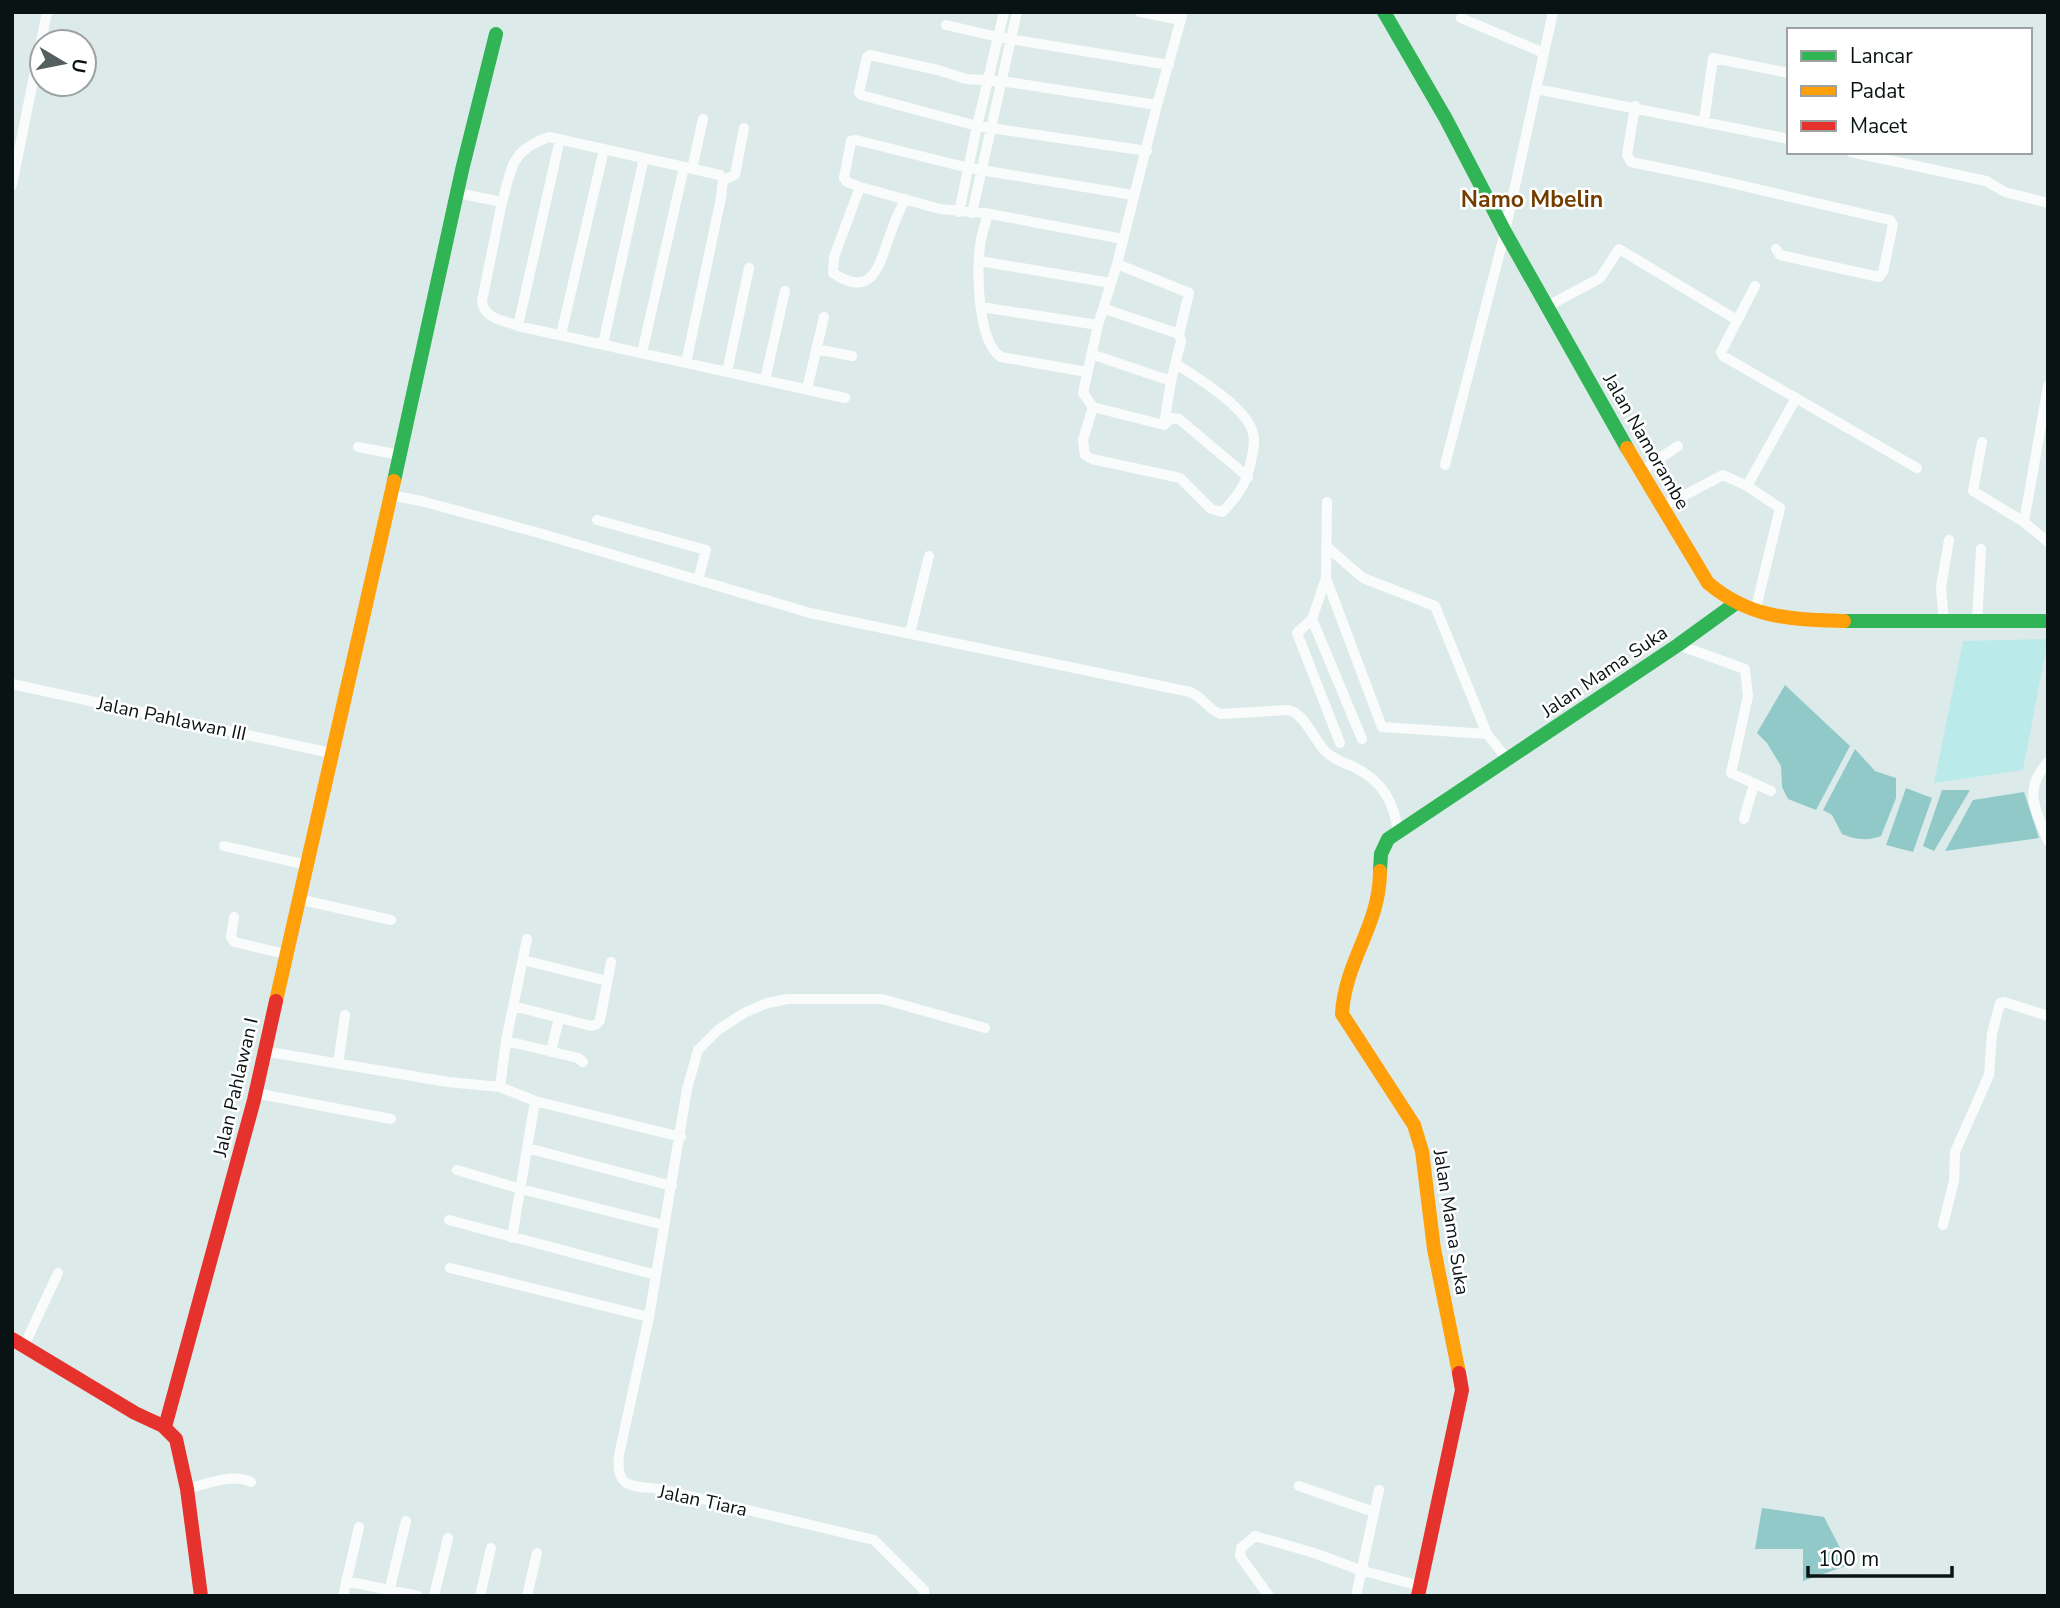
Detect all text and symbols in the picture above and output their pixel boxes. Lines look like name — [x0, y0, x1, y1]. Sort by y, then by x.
north arrow — [28, 28, 98, 98]
legend — [1787, 28, 2032, 154]
text: Lancar — [1850, 42, 1913, 70]
text: U — [65, 57, 93, 75]
text: Padat — [1850, 77, 1905, 105]
text: Macet — [1850, 112, 1908, 140]
district label: Namo Mbelin — [1461, 184, 1603, 215]
street label: Jalan Namorambe — [1596, 368, 1696, 514]
street label: Jalan Mama Suka — [1536, 620, 1673, 724]
street label: Jalan Pahlawan III — [94, 690, 249, 747]
street label: Jalan Pahlawan I — [207, 1015, 265, 1160]
street label: Jalan Mama Suka — [1427, 1147, 1475, 1297]
street label: Jalan Tiara — [655, 1479, 750, 1523]
scale bar — [1808, 1534, 1952, 1578]
text: 100 m — [1818, 1545, 1879, 1573]

